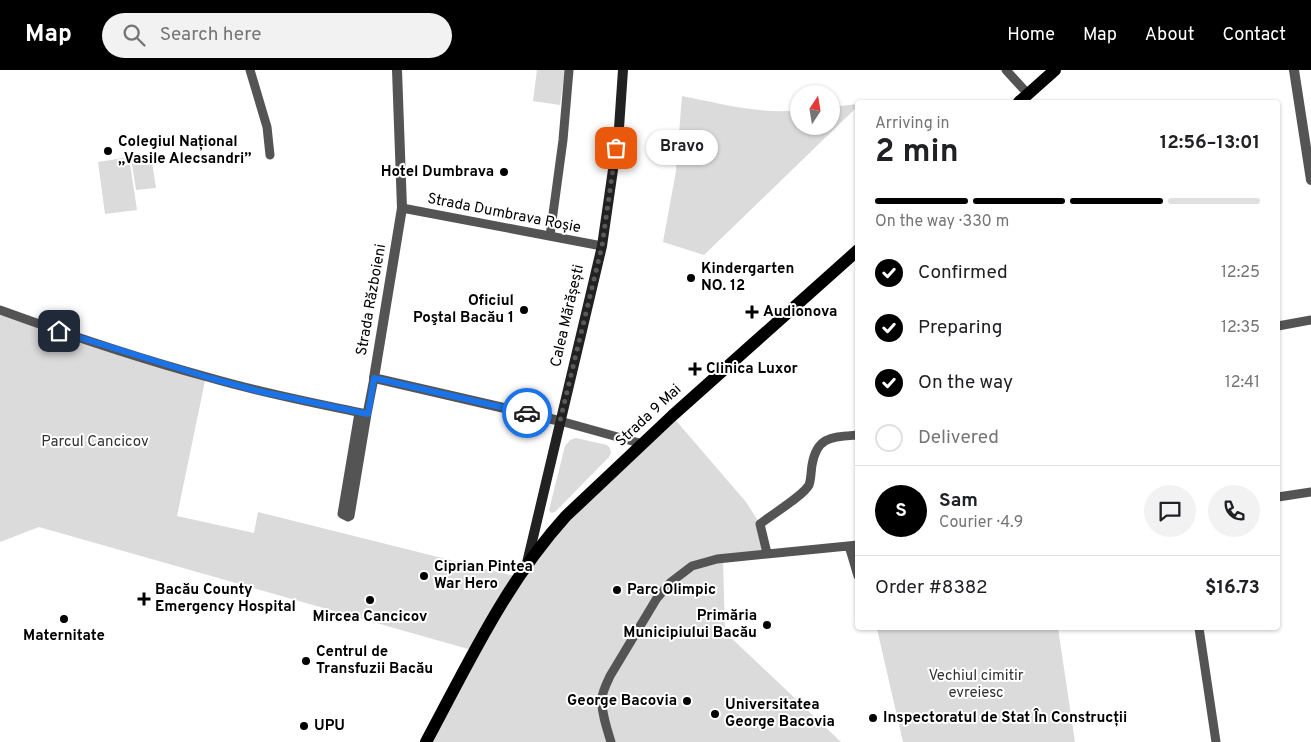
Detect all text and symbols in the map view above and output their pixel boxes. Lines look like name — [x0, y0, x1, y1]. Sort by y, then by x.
search box — [102, 13, 452, 58]
text: Map — [25, 20, 72, 50]
icon: search — [120, 21, 148, 49]
text: Search here — [160, 23, 261, 47]
text: Home — [1007, 24, 1055, 47]
text: Map — [1083, 24, 1117, 47]
text: About — [1145, 24, 1194, 47]
text: Contact — [1222, 24, 1286, 47]
north arrow — [790, 85, 840, 135]
map controls — [790, 85, 840, 135]
text: Arriving in — [875, 114, 950, 134]
pin — [595, 127, 637, 169]
callout: Bravo — [646, 130, 718, 166]
text: 12:56–13:01 — [1160, 131, 1260, 155]
place label: Colegiul Național „Vasile Alecsandri” — [118, 133, 251, 169]
text: 2 min — [875, 133, 959, 173]
icon: bag — [602, 134, 630, 162]
text: Bravo — [660, 137, 704, 157]
marker: Colegiul Național „Vasile Alecsandri” — [102, 145, 114, 157]
place label: Hotel Dumbrava — [381, 163, 494, 182]
marker: Hotel Dumbrava — [498, 166, 510, 178]
street label: Strada Dumbrava Roșie — [426, 190, 582, 238]
text: On the way · 330 m — [875, 212, 1009, 232]
street label: Strada Războieni — [353, 243, 391, 357]
icon: check — [875, 259, 903, 287]
place label: Kindergarten NO. 12 — [701, 260, 794, 296]
text: Confirmed — [918, 261, 1008, 285]
street label: Calea Mărășești — [547, 263, 589, 369]
text: 12:25 — [1221, 263, 1260, 283]
marker: Kindergarten NO. 12 — [685, 272, 697, 284]
place label: Oficiul Poştal Bacău 1 — [413, 292, 514, 328]
place label: Audionova — [763, 303, 837, 322]
marker: Oficiul Poştal Bacău 1 — [518, 304, 530, 316]
marker: Audionova — [745, 305, 759, 319]
pin — [38, 310, 80, 352]
icon: check — [875, 314, 903, 342]
text: Preparing — [918, 316, 1002, 340]
icon: home — [45, 317, 73, 345]
text: 12:35 — [1221, 318, 1260, 338]
place label: Clinica Luxor — [706, 360, 799, 379]
marker: Clinica Luxor — [688, 362, 702, 376]
icon: check — [875, 369, 903, 397]
text: On the way — [918, 371, 1013, 395]
text: 12:41 — [1225, 373, 1260, 393]
street label: Strada 9 Mai — [612, 381, 686, 451]
courier — [502, 388, 552, 438]
icon: car — [513, 399, 541, 427]
text: Delivered — [918, 426, 999, 450]
park label: Parcul Cancicov — [41, 433, 149, 452]
button: chat — [1144, 485, 1196, 537]
button: phone — [1208, 485, 1260, 537]
text: Sam — [939, 489, 978, 513]
text: S — [895, 499, 907, 523]
text: Courier · 4.9 — [939, 513, 1023, 533]
place label: Ciprian Pintea War Hero — [434, 558, 533, 594]
marker: Ciprian Pintea War Hero — [418, 570, 430, 582]
text: Order #8382 — [875, 576, 988, 600]
text: $16.73 — [1205, 576, 1260, 600]
place label: Bacău County Emergency Hospital — [155, 581, 296, 617]
place label: Parc Olimpic — [627, 581, 716, 600]
marker: Parc Olimpic — [611, 584, 623, 596]
marker: Bacău County Emergency Hospital — [137, 592, 151, 606]
marker: Mircea Cancicov — [364, 594, 376, 606]
place label: Primăria Municipiului Bacău — [623, 607, 757, 643]
place label: Mircea Cancicov — [313, 608, 427, 627]
marker: Maternitate — [58, 613, 70, 625]
marker: Primăria Municipiului Bacău — [761, 619, 773, 631]
place label: Maternitate — [23, 627, 105, 646]
place label: Centrul de Transfuzii Bacău — [316, 643, 433, 679]
marker: Centrul de Transfuzii Bacău — [300, 655, 312, 667]
park label: Vechiul cimitir evreiesc — [928, 667, 1024, 703]
place label: George Bacovia — [567, 692, 677, 711]
marker: George Bacovia — [681, 695, 693, 707]
place label: Universitatea George Bacovia — [725, 696, 835, 732]
marker: Universitatea George Bacovia — [709, 708, 721, 720]
place label: Inspectoratul de Stat În Construcții — [883, 708, 1127, 728]
marker: Inspectoratul de Stat În Construcții — [867, 712, 879, 724]
place label: UPU — [314, 717, 345, 736]
marker: UPU — [298, 720, 310, 732]

